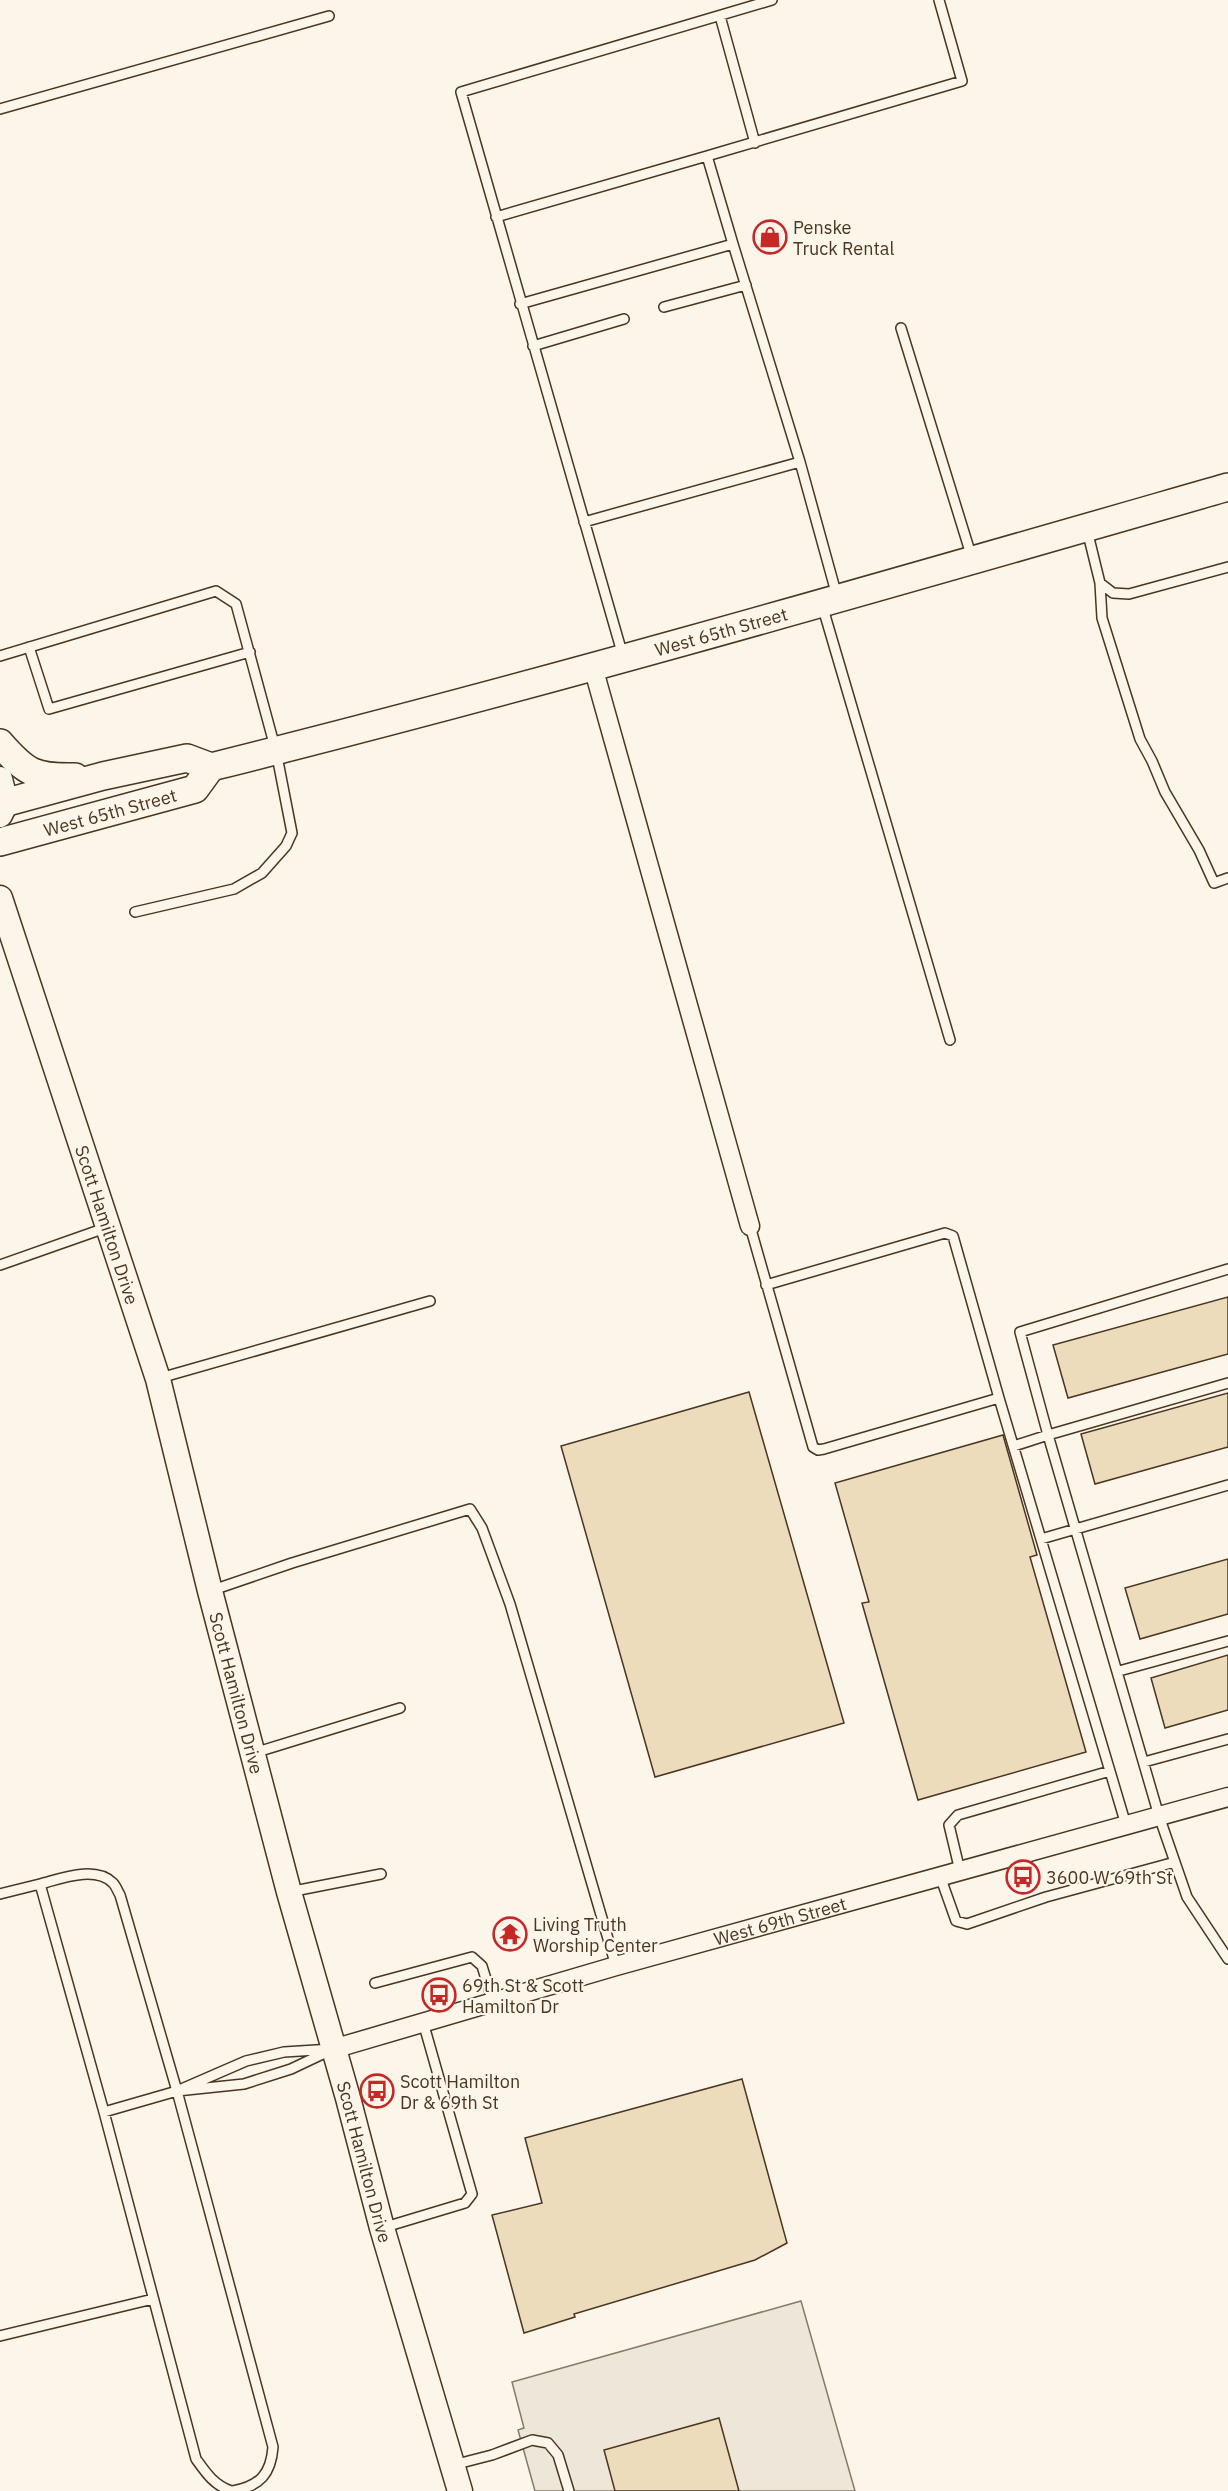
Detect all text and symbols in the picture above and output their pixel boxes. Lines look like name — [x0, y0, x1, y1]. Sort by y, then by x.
place label: Penske Truck Rental — [793, 216, 894, 260]
shop icon: Penske Truck Rental — [752, 219, 788, 255]
street label: West 65th Street — [652, 602, 790, 661]
street label: West 65th Street — [41, 783, 179, 841]
street label: Scott Hamilton Drive — [70, 1142, 144, 1307]
street label: Scott Hamilton Drive — [205, 1610, 269, 1776]
bus stop icon: 3600 W 69th St — [1005, 1859, 1041, 1895]
place label: 3600 W 69th St — [1046, 1866, 1173, 1889]
street label: West 69th Street — [711, 1891, 849, 1950]
place label: Living Truth Worship Center — [533, 1913, 658, 1957]
temple icon: Living Truth Worship Center — [492, 1916, 528, 1952]
place label: 69th St & Scott Hamilton Dr — [462, 1974, 584, 2018]
bus stop icon: 69th St & Scott Hamilton Dr — [421, 1977, 457, 2013]
place label: Scott Hamilton Dr & 69th St — [400, 2070, 520, 2114]
bus stop icon: Scott Hamilton Dr & 69th St — [359, 2073, 395, 2109]
street label: Scott Hamilton Drive — [332, 2078, 397, 2245]

